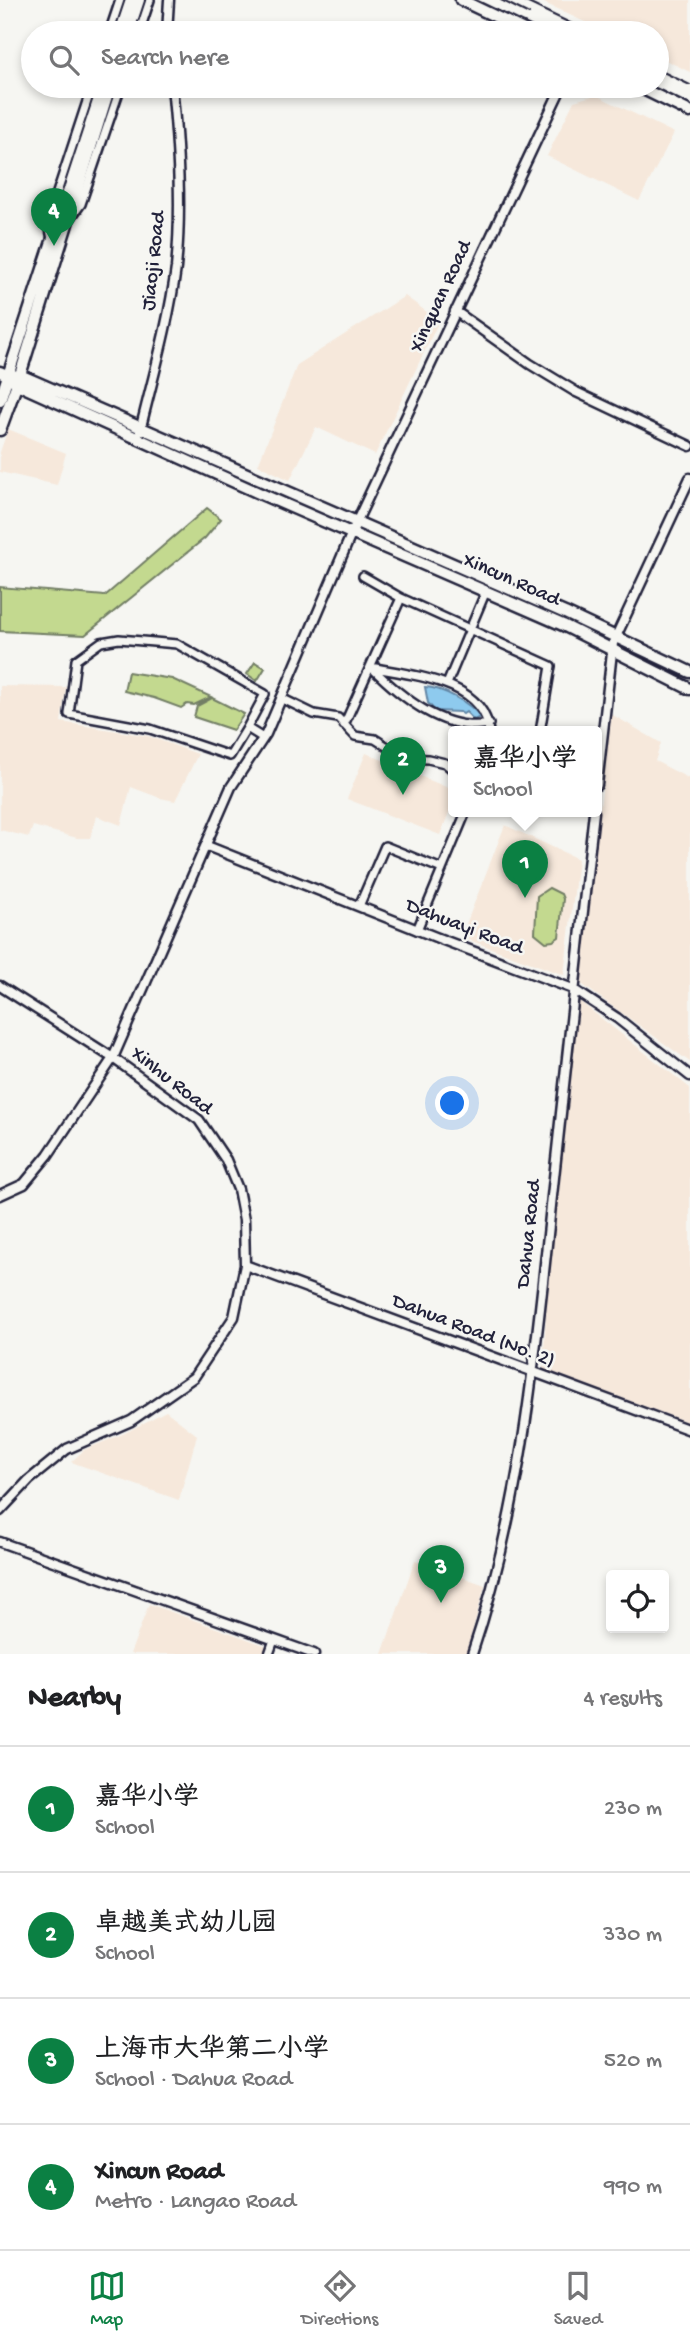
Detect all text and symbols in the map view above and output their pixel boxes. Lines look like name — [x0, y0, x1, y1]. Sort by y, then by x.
search box — [21, 21, 669, 98]
icon: search — [45, 41, 83, 79]
text: Search here — [101, 44, 229, 75]
pin: 4 — [31, 188, 77, 246]
street label: Jiaoji Road — [137, 208, 173, 312]
street label: Xinquan Road — [405, 236, 480, 358]
street label: Xincun Road — [458, 548, 565, 614]
popup — [448, 726, 602, 817]
pin: 2 — [380, 737, 426, 795]
text: 嘉华小学 — [473, 746, 577, 777]
text: School — [473, 777, 533, 804]
pin: 1 — [502, 840, 548, 898]
street label: Dahuayi Road — [400, 893, 528, 962]
street label: Xinhu Road — [124, 1041, 218, 1123]
your location — [435, 1086, 469, 1120]
street label: Dahua Road — [512, 1177, 548, 1291]
street label: Dahua Road (No. 2) — [386, 1289, 558, 1375]
pin: 3 — [418, 1545, 464, 1603]
map controls — [606, 1570, 669, 1633]
button: locate — [606, 1570, 669, 1633]
text: Nearby — [28, 1682, 121, 1717]
text: 4 results — [583, 1686, 662, 1713]
text: 嘉华小学 — [95, 1784, 199, 1815]
text: 1 — [46, 1796, 56, 1823]
text: 230 m — [604, 1796, 662, 1823]
text: School — [95, 1815, 155, 1842]
text: 卓越美式幼儿园 — [95, 1910, 277, 1941]
text: 2 — [45, 1922, 57, 1949]
text: 330 m — [603, 1922, 662, 1949]
text: School — [95, 1941, 155, 1968]
text: 上海市大华第二小学 — [95, 2036, 329, 2067]
text: 3 — [45, 2048, 57, 2075]
text: 520 m — [604, 2048, 662, 2075]
text: School · Dahua Road — [95, 2067, 292, 2094]
text: Xincun Road — [95, 2158, 223, 2189]
text: 4 — [46, 2174, 56, 2201]
text: 990 m — [604, 2174, 662, 2201]
text: Metro · Langao Road — [95, 2189, 296, 2216]
tab: Map — [88, 2267, 126, 2332]
tab: Directions — [301, 2267, 378, 2332]
tab: Saved — [554, 2267, 602, 2332]

